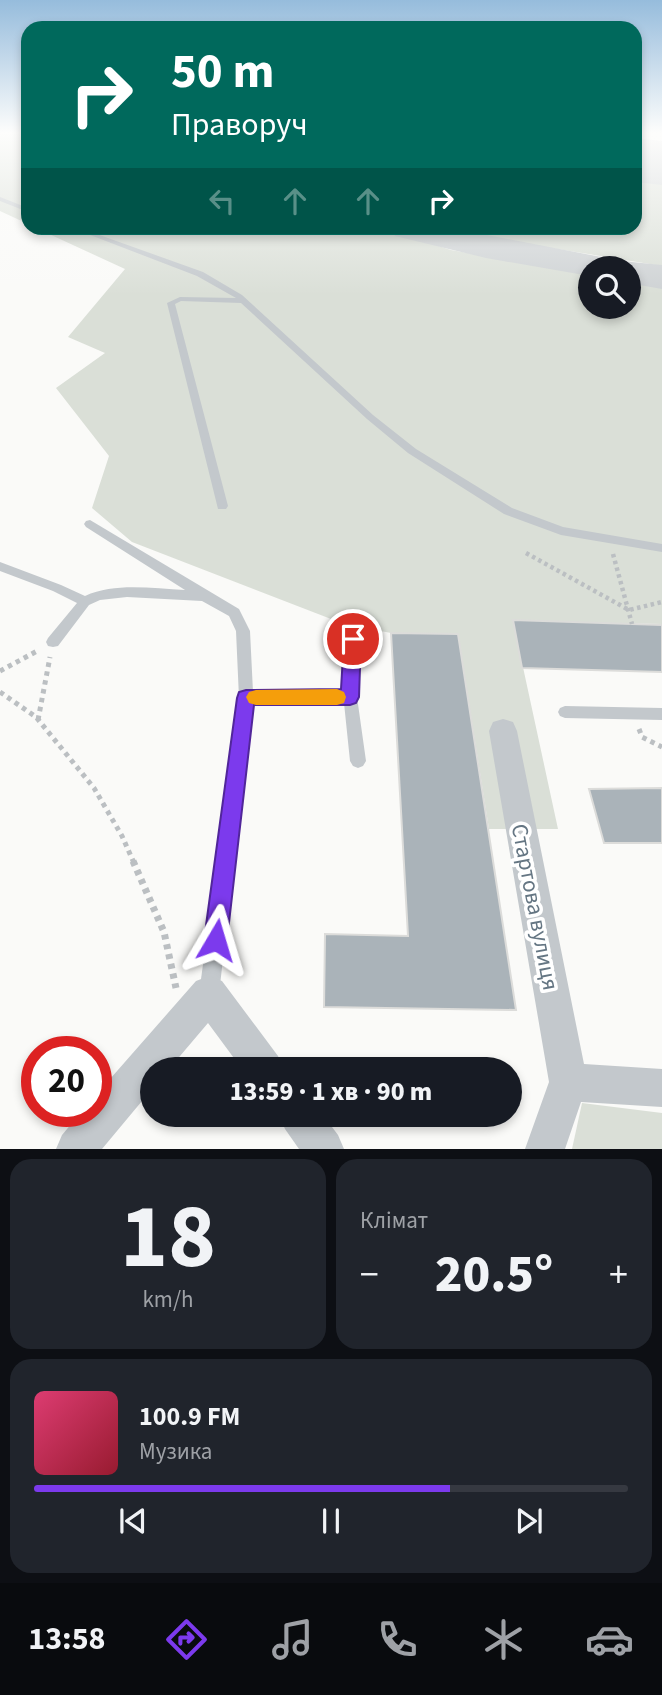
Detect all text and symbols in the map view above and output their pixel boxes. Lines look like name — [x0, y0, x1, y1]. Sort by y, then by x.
text: 50 m — [171, 37, 275, 107]
icon: right — [56, 49, 147, 140]
text: Праворуч — [171, 102, 308, 148]
icon: left — [203, 182, 241, 220]
icon: ahead — [276, 182, 314, 220]
icon: ahead — [349, 182, 387, 220]
icon: right — [422, 182, 460, 220]
map controls — [578, 256, 641, 319]
button: search — [578, 256, 641, 319]
pin — [323, 609, 383, 669]
icon: arrive — [334, 620, 372, 658]
street label: Стартова вулиця — [503, 821, 567, 993]
position arrow — [179, 903, 253, 977]
speed limit sign: 20 — [21, 1036, 112, 1127]
text: 13:59 · 1 хв · 90 m — [230, 1073, 432, 1110]
text: 18 — [120, 1173, 216, 1302]
text: Клімат — [360, 1204, 428, 1237]
text: 20.5° — [435, 1238, 553, 1312]
text: − — [360, 1248, 379, 1302]
text: + — [609, 1248, 628, 1302]
text: km/h — [142, 1283, 194, 1316]
text: 100.9 FM — [139, 1398, 240, 1435]
text: Музика — [139, 1435, 212, 1468]
icon: previous — [114, 1502, 152, 1540]
icon: pause — [312, 1502, 350, 1540]
icon: next — [510, 1502, 548, 1540]
icon: directions — [162, 1615, 211, 1664]
icon: music — [268, 1615, 317, 1664]
icon: phone — [373, 1615, 422, 1664]
icon: climate — [479, 1615, 528, 1664]
icon: car — [585, 1615, 634, 1664]
text: 13:58 — [28, 1616, 106, 1662]

